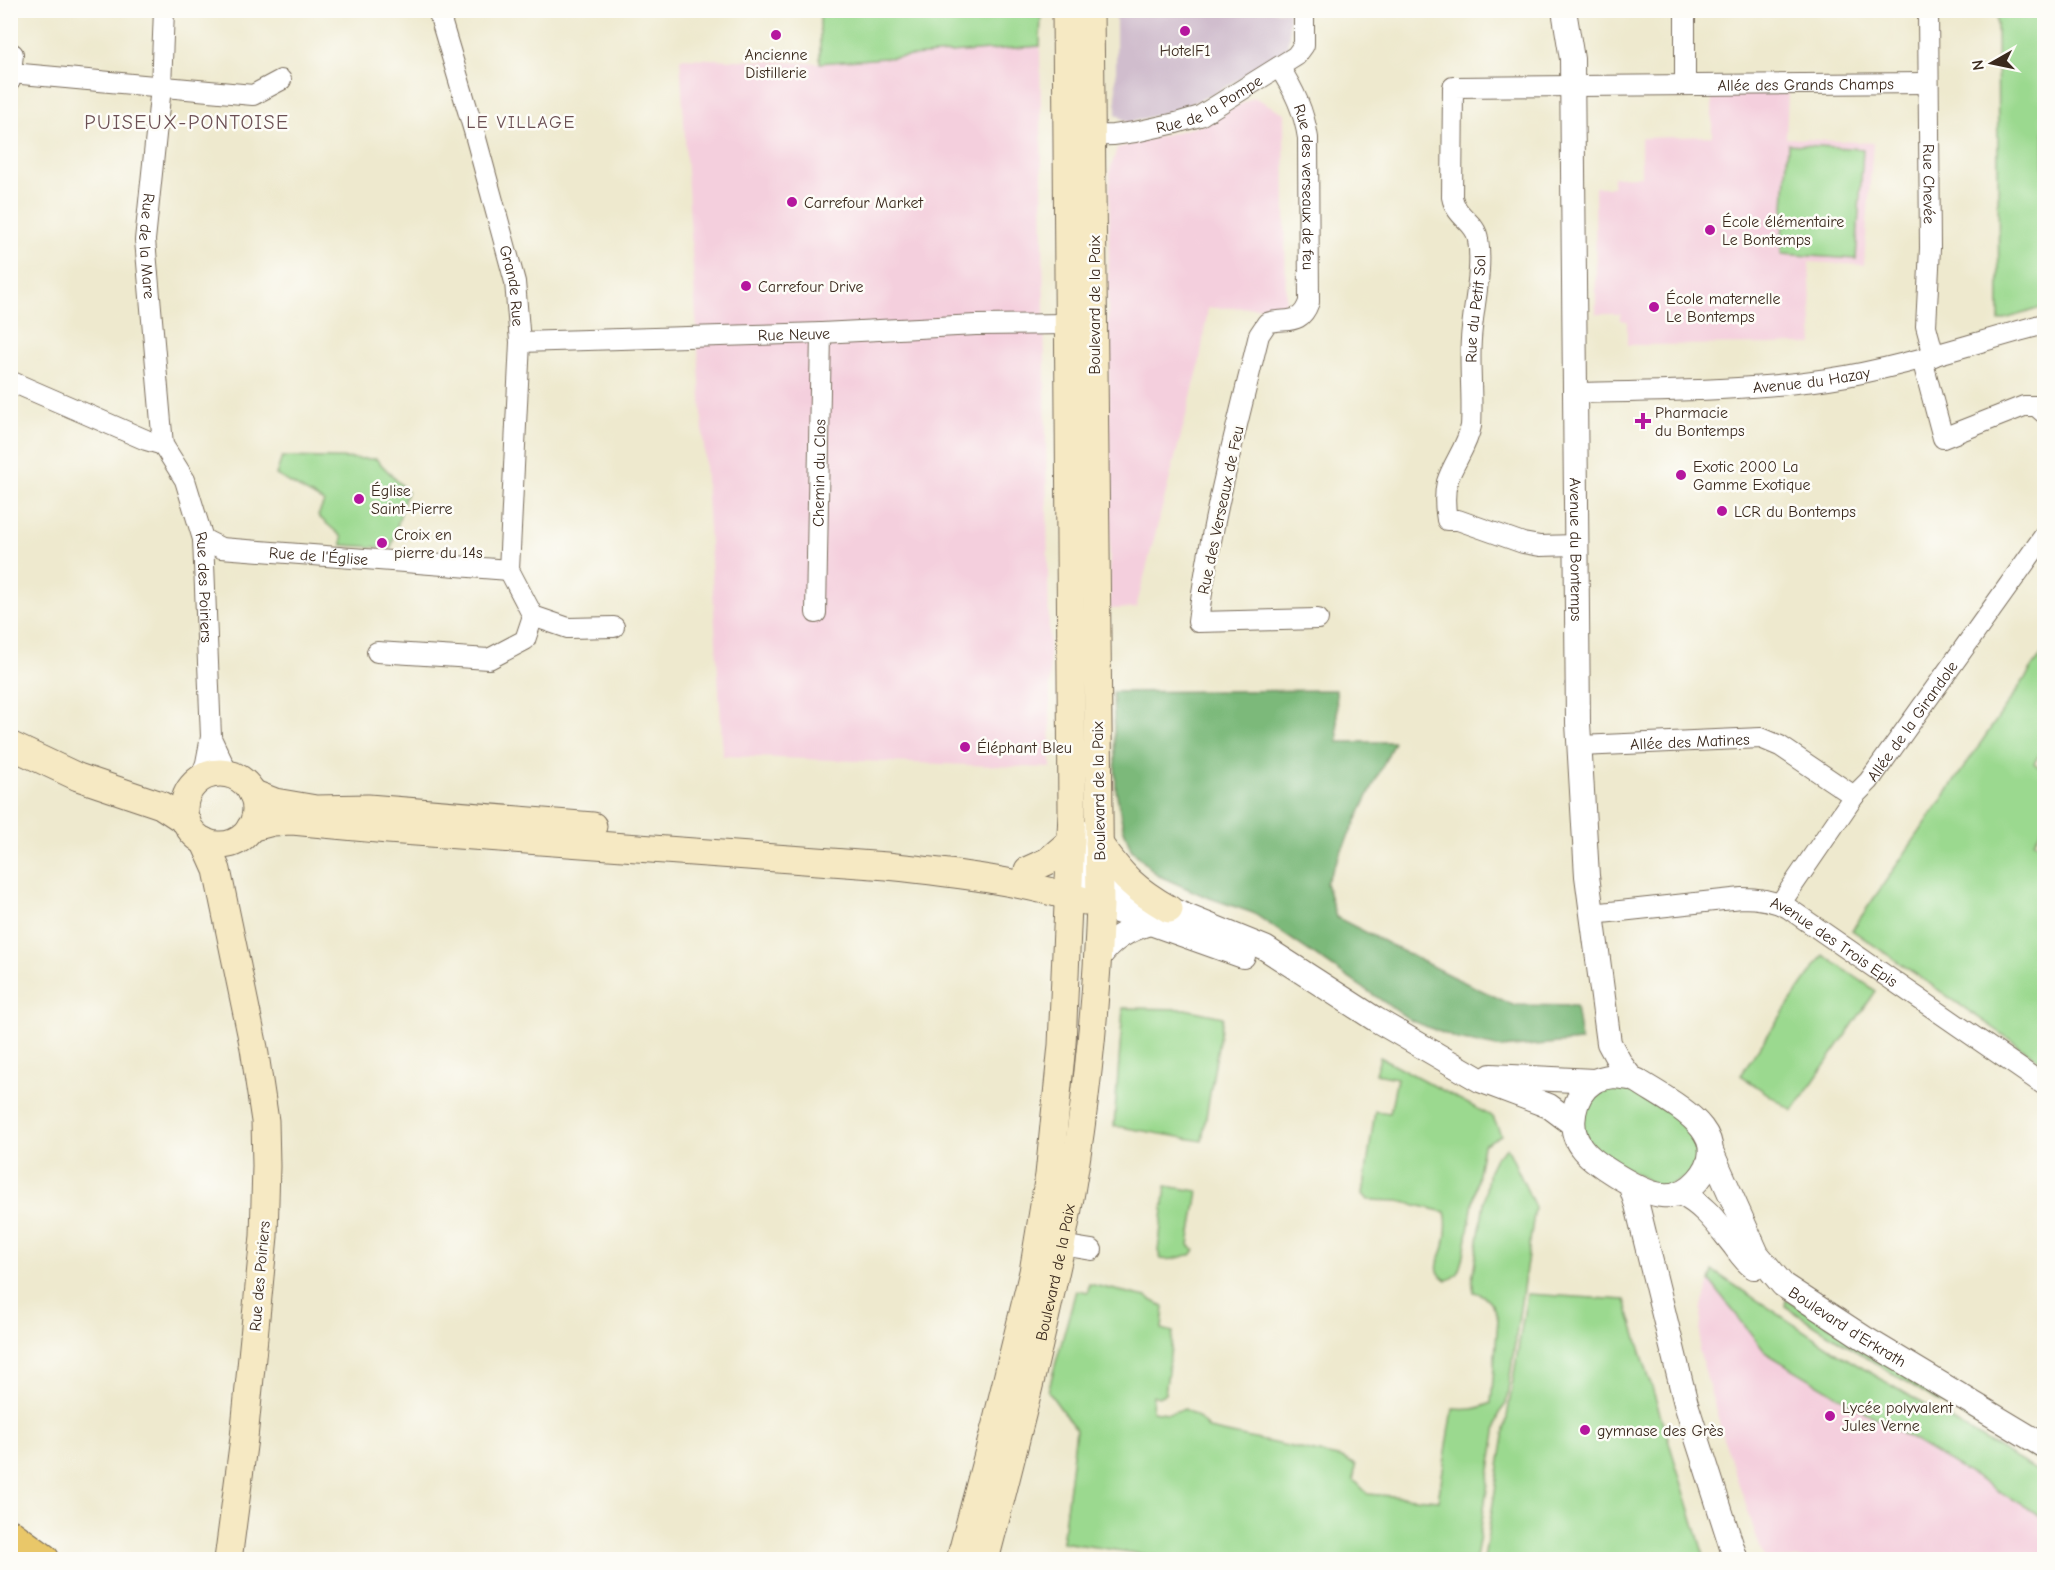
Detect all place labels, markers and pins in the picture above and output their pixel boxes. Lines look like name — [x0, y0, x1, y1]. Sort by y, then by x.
marker: HotelF1 — [1178, 24, 1192, 38]
marker: Ancienne Distillerie — [769, 28, 783, 42]
place label: HotelF1 — [1159, 42, 1211, 60]
place label: Ancienne Distillerie — [744, 46, 808, 82]
place label: Carrefour Market — [804, 194, 923, 212]
marker: Carrefour Market — [785, 195, 799, 209]
place label: École élémentaire Le Bontemps — [1722, 212, 1844, 249]
marker: École élémentaire Le Bontemps — [1703, 223, 1717, 237]
place label: Carrefour Drive — [758, 278, 863, 296]
marker: Carrefour Drive — [739, 279, 753, 293]
place label: École maternelle Le Bontemps — [1666, 289, 1781, 326]
marker: École maternelle Le Bontemps — [1647, 300, 1661, 314]
place label: Pharmacie du Bontemps — [1655, 404, 1745, 440]
marker: Pharmacie du Bontemps — [1636, 414, 1650, 428]
place label: Exotic 2000 La Gamme Exotique — [1693, 458, 1810, 494]
marker: Exotic 2000 La Gamme Exotique — [1674, 468, 1688, 482]
place label: Église Saint-Pierre — [371, 481, 453, 518]
marker: Église Saint-Pierre — [352, 492, 366, 506]
place label: LCR du Bontemps — [1734, 503, 1856, 521]
marker: LCR du Bontemps — [1715, 504, 1729, 518]
place label: Croix en pierre du 14s — [394, 526, 483, 562]
marker: Croix en pierre du 14s — [375, 536, 389, 550]
place label: Éléphant Bleu — [977, 738, 1072, 757]
marker: Éléphant Bleu — [958, 740, 972, 754]
place label: Lycée polyvalent Jules Verne — [1842, 1399, 1954, 1435]
marker: Lycée polyvalent Jules Verne — [1823, 1409, 1837, 1423]
place label: gymnase des Grès — [1597, 1422, 1724, 1440]
marker: gymnase des Grès — [1578, 1423, 1592, 1437]

